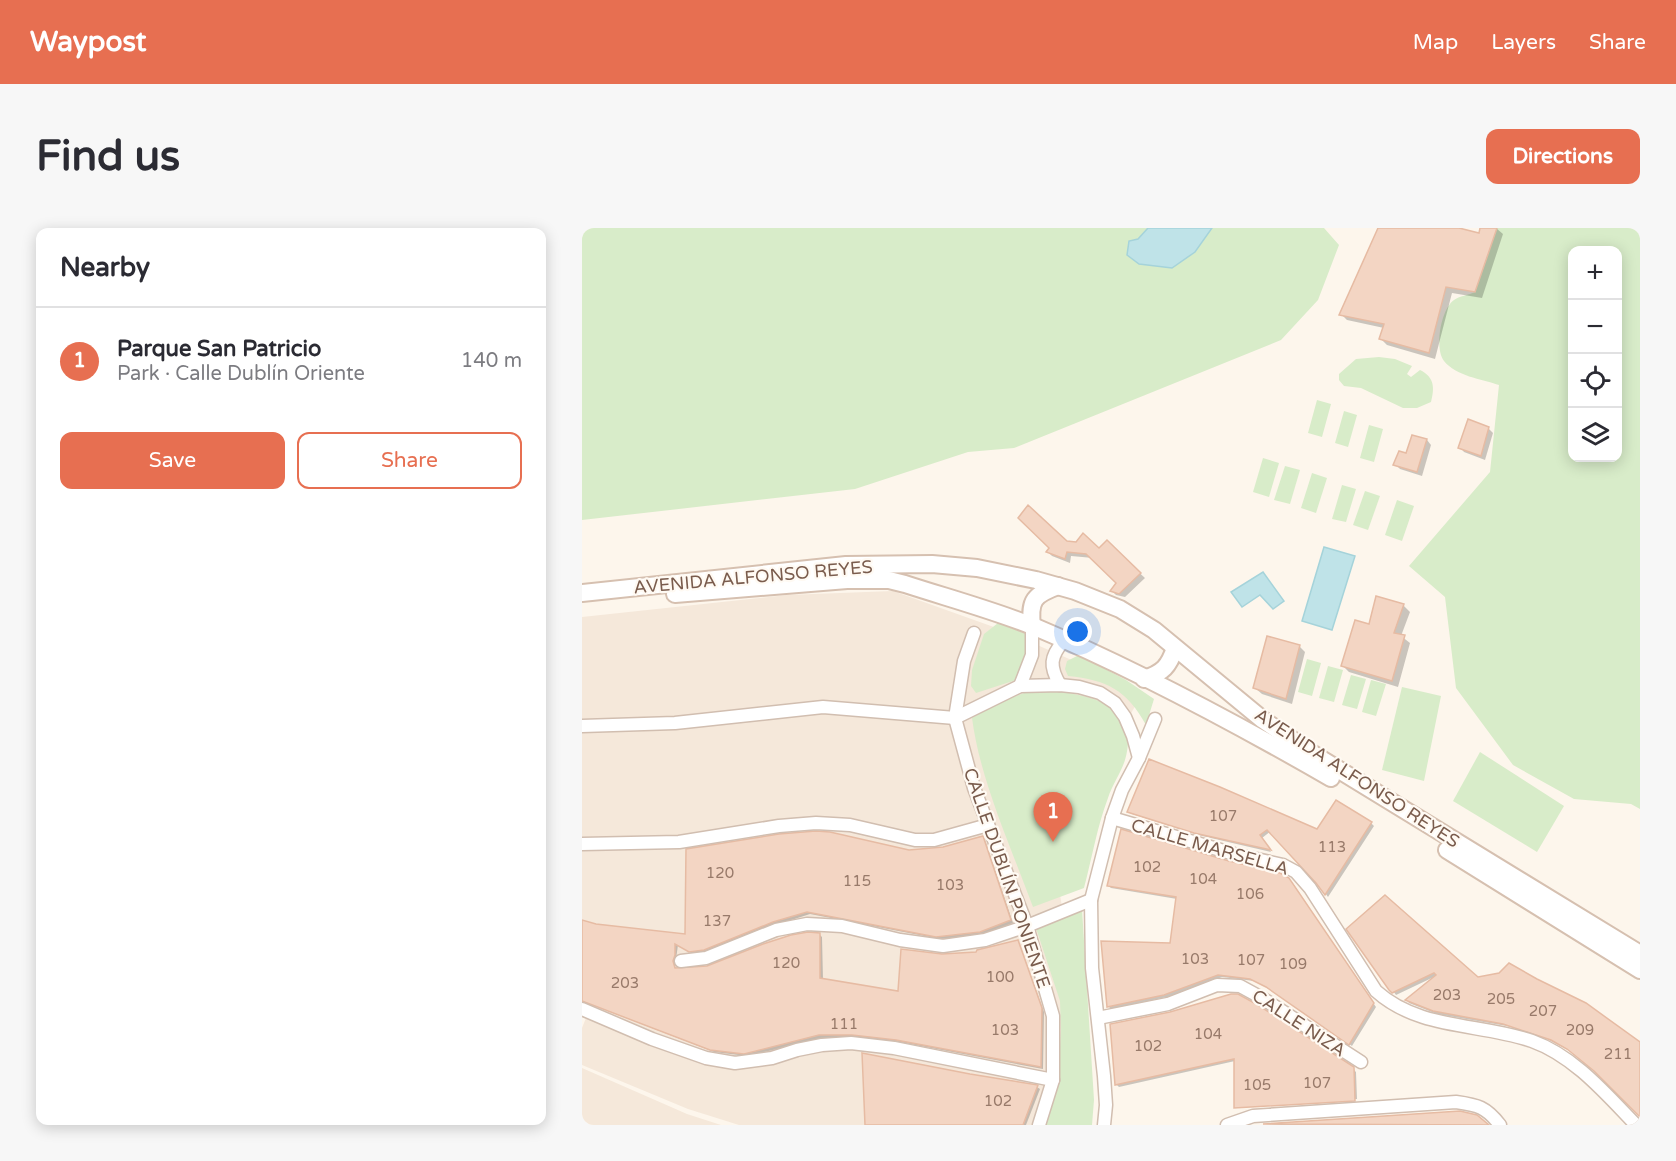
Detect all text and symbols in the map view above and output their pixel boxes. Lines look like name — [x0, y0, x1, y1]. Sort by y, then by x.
text: Waypost — [30, 25, 146, 59]
text: Map — [1413, 30, 1458, 55]
text: Layers — [1491, 30, 1556, 55]
text: Share — [1589, 30, 1646, 55]
button: Directions — [1486, 129, 1640, 184]
text: Find us — [36, 131, 180, 182]
map controls — [1568, 246, 1622, 462]
button: + — [1568, 246, 1622, 300]
text: Nearby — [60, 252, 150, 283]
button: − — [1568, 300, 1622, 354]
text: Parque San Patricio — [117, 336, 321, 362]
text: 1 — [73, 349, 86, 373]
text: 140 m — [461, 349, 522, 373]
button: locate — [1568, 354, 1622, 408]
text: Park · Calle Dublín Oriente — [117, 362, 365, 386]
button: layers — [1568, 408, 1622, 462]
button: Save — [60, 432, 285, 489]
button: Share — [297, 432, 522, 489]
street label: AVENIDA ALFONSO REYES — [633, 556, 873, 598]
your location — [1063, 617, 1092, 646]
street label: AVENIDA ALFONSO REYES — [1250, 703, 1464, 853]
street label: CALLE DUBLÍN PONIENTE — [959, 765, 1055, 991]
pin: 1 — [1034, 792, 1072, 842]
house number: 107 — [1209, 807, 1237, 825]
street label: CALLE MARSELLA — [1129, 814, 1291, 880]
house number: 113 — [1318, 838, 1346, 856]
house number: 102 — [1133, 858, 1161, 876]
house number: 120 — [706, 864, 734, 882]
house number: 104 — [1189, 870, 1217, 888]
house number: 115 — [843, 872, 871, 890]
house number: 103 — [936, 876, 964, 894]
house number: 106 — [1236, 885, 1264, 903]
house number: 137 — [703, 912, 731, 930]
house number: 103 — [1181, 950, 1209, 968]
house number: 107 — [1237, 951, 1265, 969]
house number: 120 — [772, 954, 800, 972]
house number: 109 — [1279, 955, 1307, 973]
house number: 100 — [986, 968, 1014, 986]
house number: 203 — [611, 974, 639, 992]
street label: CALLE NIZA — [1248, 985, 1350, 1061]
house number: 203 — [1433, 986, 1461, 1004]
house number: 205 — [1487, 990, 1515, 1008]
house number: 207 — [1529, 1002, 1557, 1020]
house number: 111 — [830, 1015, 858, 1033]
house number: 103 — [991, 1021, 1019, 1039]
house number: 209 — [1566, 1021, 1594, 1039]
house number: 104 — [1194, 1025, 1222, 1043]
house number: 102 — [1134, 1037, 1162, 1055]
house number: 211 — [1604, 1045, 1632, 1063]
house number: 107 — [1303, 1074, 1331, 1092]
house number: 105 — [1243, 1076, 1271, 1094]
house number: 102 — [984, 1092, 1012, 1110]

